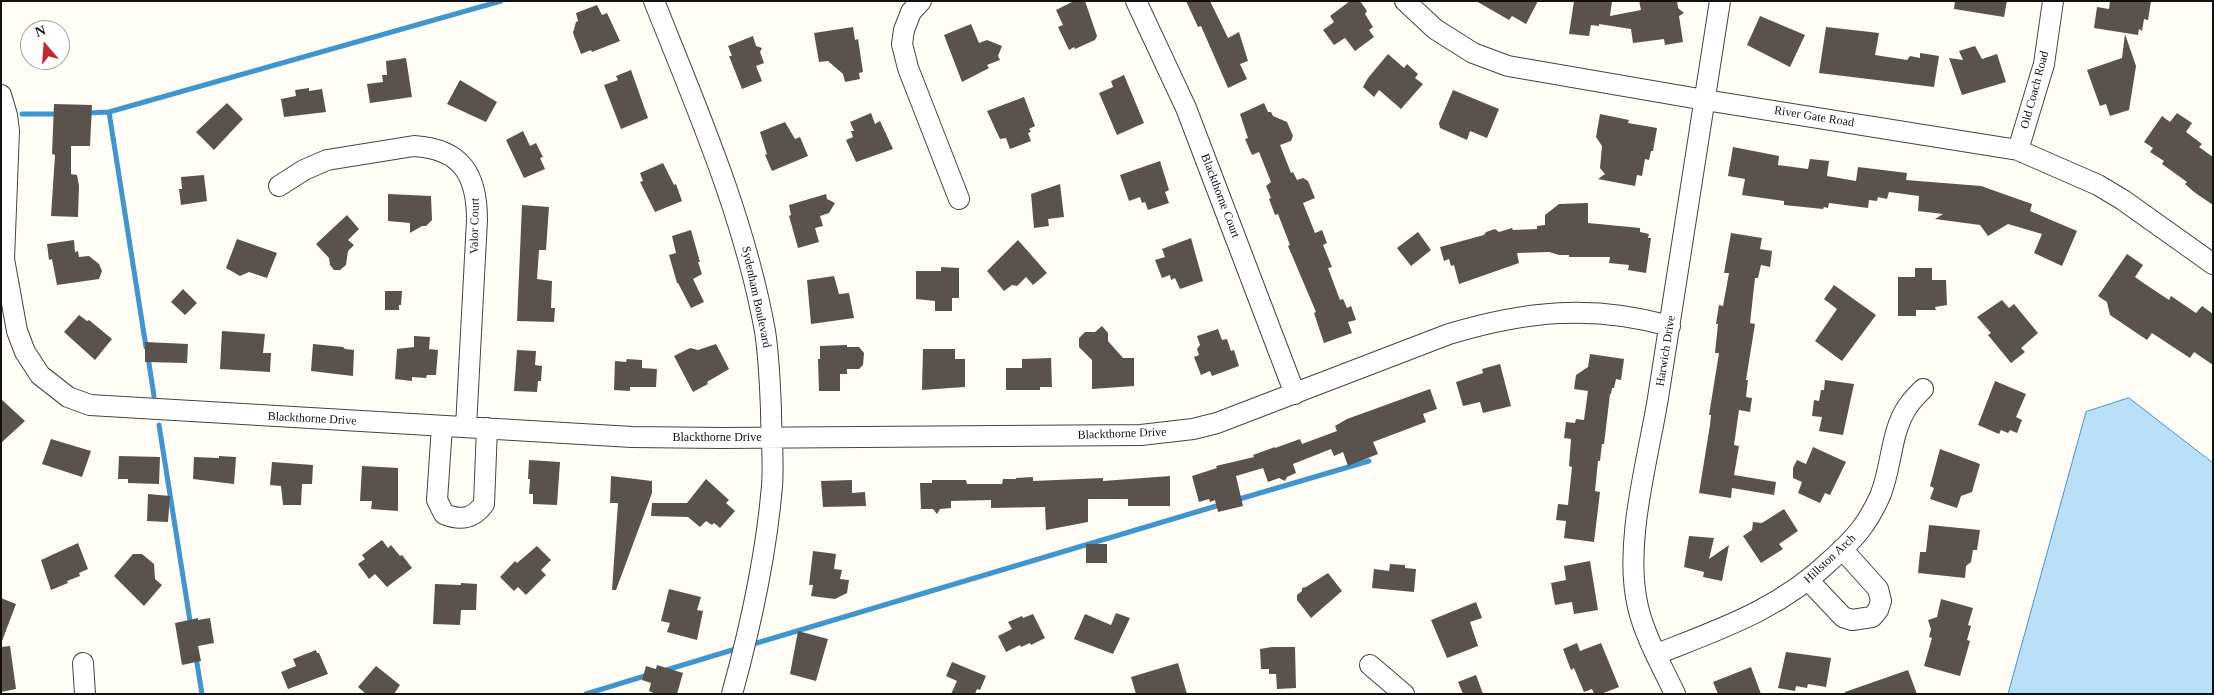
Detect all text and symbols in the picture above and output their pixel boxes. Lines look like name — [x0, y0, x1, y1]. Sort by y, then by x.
north arrow — [20, 20, 70, 70]
text: N — [33, 23, 48, 40]
street label: Old Coach Road — [2018, 50, 2052, 130]
street label: River Gate Road — [1773, 104, 1855, 130]
street label: Blackthorne Court — [1197, 152, 1243, 240]
street label: Valor Court — [467, 198, 483, 254]
street label: Sydenham Boulevard — [738, 245, 774, 349]
street label: Harwich Drive — [1653, 314, 1679, 388]
street label: Blackthorne Drive — [267, 409, 357, 429]
street label: Blackthorne Drive — [1077, 425, 1167, 443]
street label: Blackthorne Drive — [673, 431, 761, 445]
street label: Hillston Arch — [1801, 531, 1859, 587]

